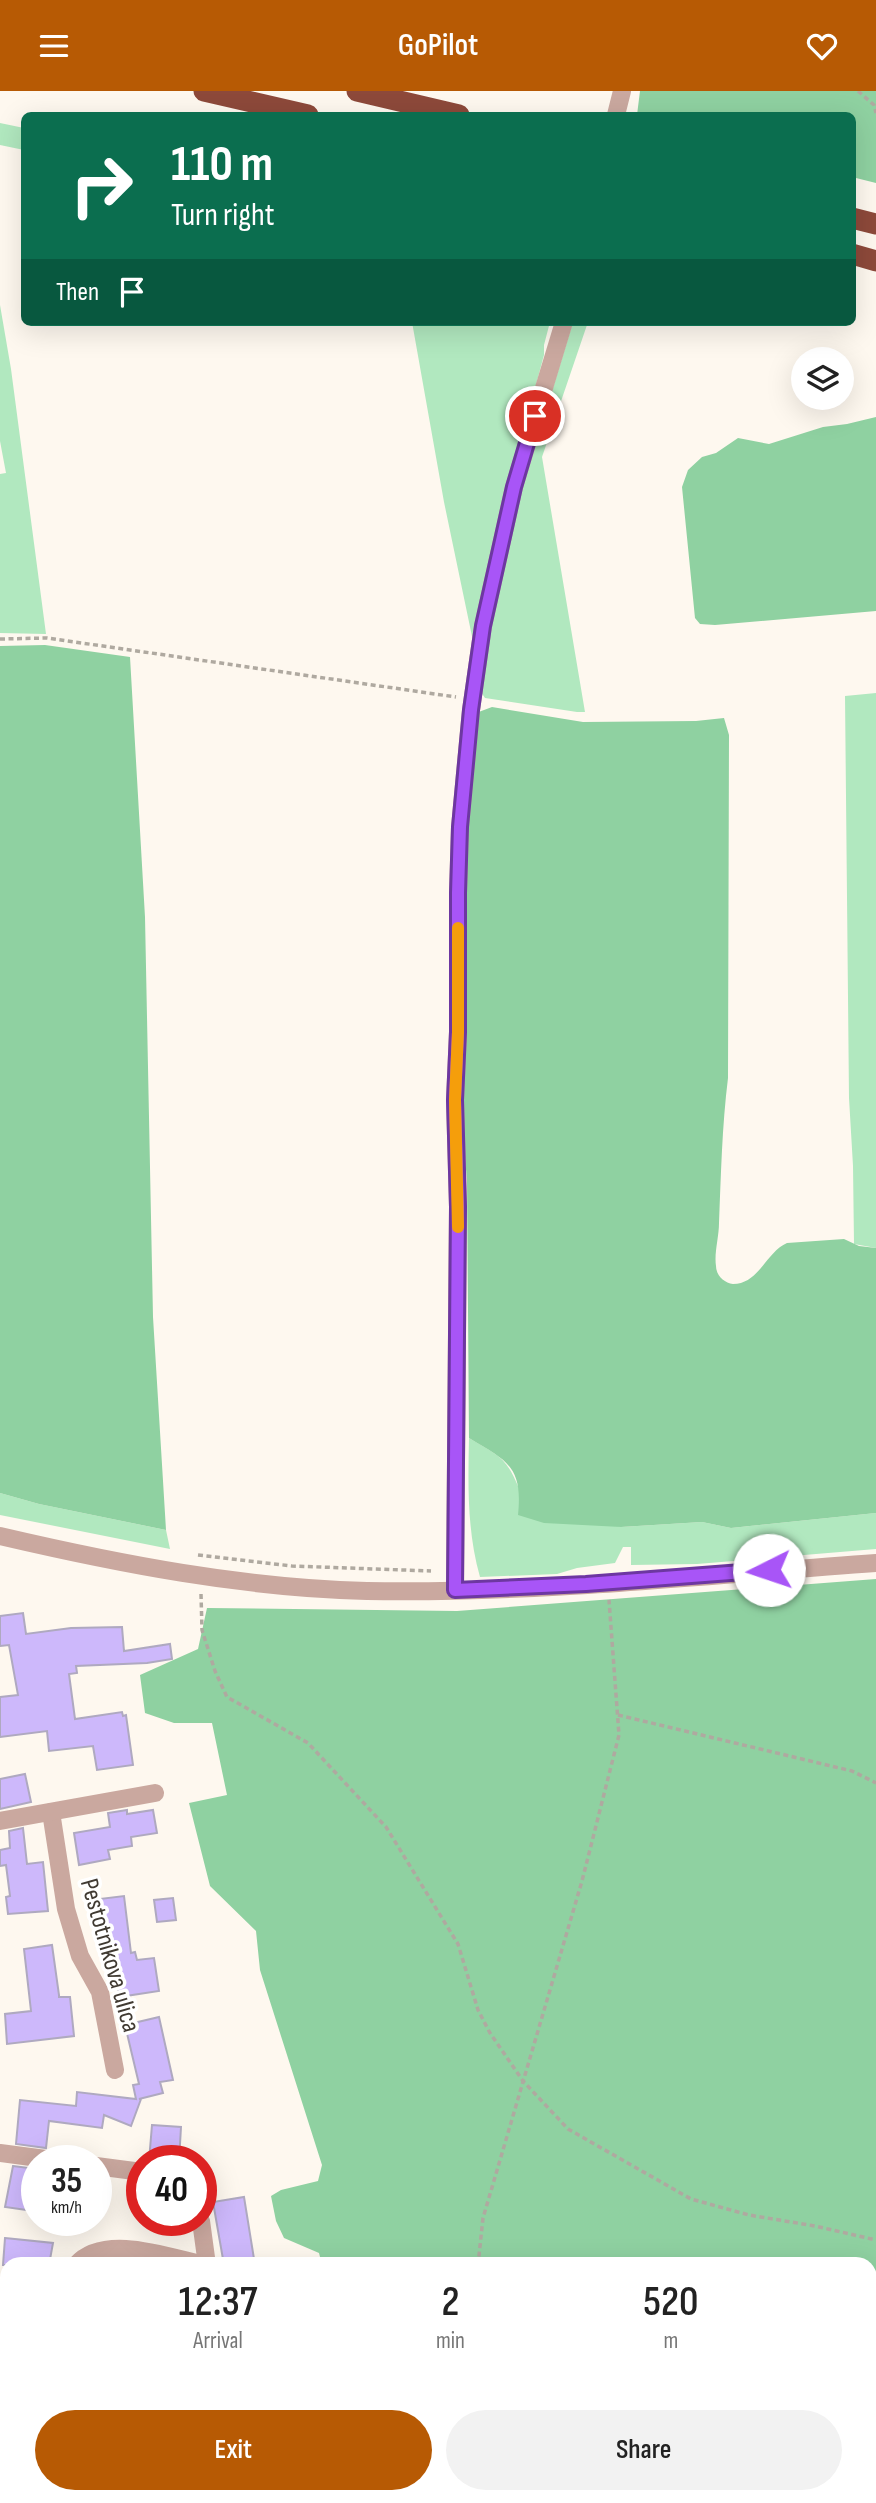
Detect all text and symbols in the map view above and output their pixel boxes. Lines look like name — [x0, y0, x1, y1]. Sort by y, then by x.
text: GoPilot — [398, 26, 478, 65]
icon: menu — [35, 27, 73, 65]
icon: heart — [803, 27, 841, 65]
text: 110 m — [171, 136, 273, 195]
icon: right — [56, 140, 147, 231]
text: Turn right — [171, 196, 275, 235]
icon: arrive — [113, 273, 151, 311]
text: Then — [56, 277, 99, 308]
map controls — [791, 347, 854, 410]
button: layers — [791, 347, 854, 410]
pin — [505, 386, 565, 446]
icon: arrive — [516, 397, 554, 435]
position arrow — [732, 1533, 806, 1607]
street label: Pestotnikova ulica — [73, 1875, 146, 2036]
speed limit sign: 40 — [126, 2145, 217, 2236]
text: 35 — [51, 2160, 82, 2203]
text: km/h — [51, 2197, 82, 2218]
text: 12:37 — [179, 2277, 257, 2328]
text: 2 — [441, 2277, 459, 2328]
text: 520 — [643, 2277, 698, 2328]
text: Arrival — [193, 2327, 243, 2355]
text: min — [436, 2327, 465, 2355]
text: m — [664, 2327, 678, 2355]
button: Exit — [35, 2410, 432, 2490]
button: Share — [446, 2410, 842, 2490]

